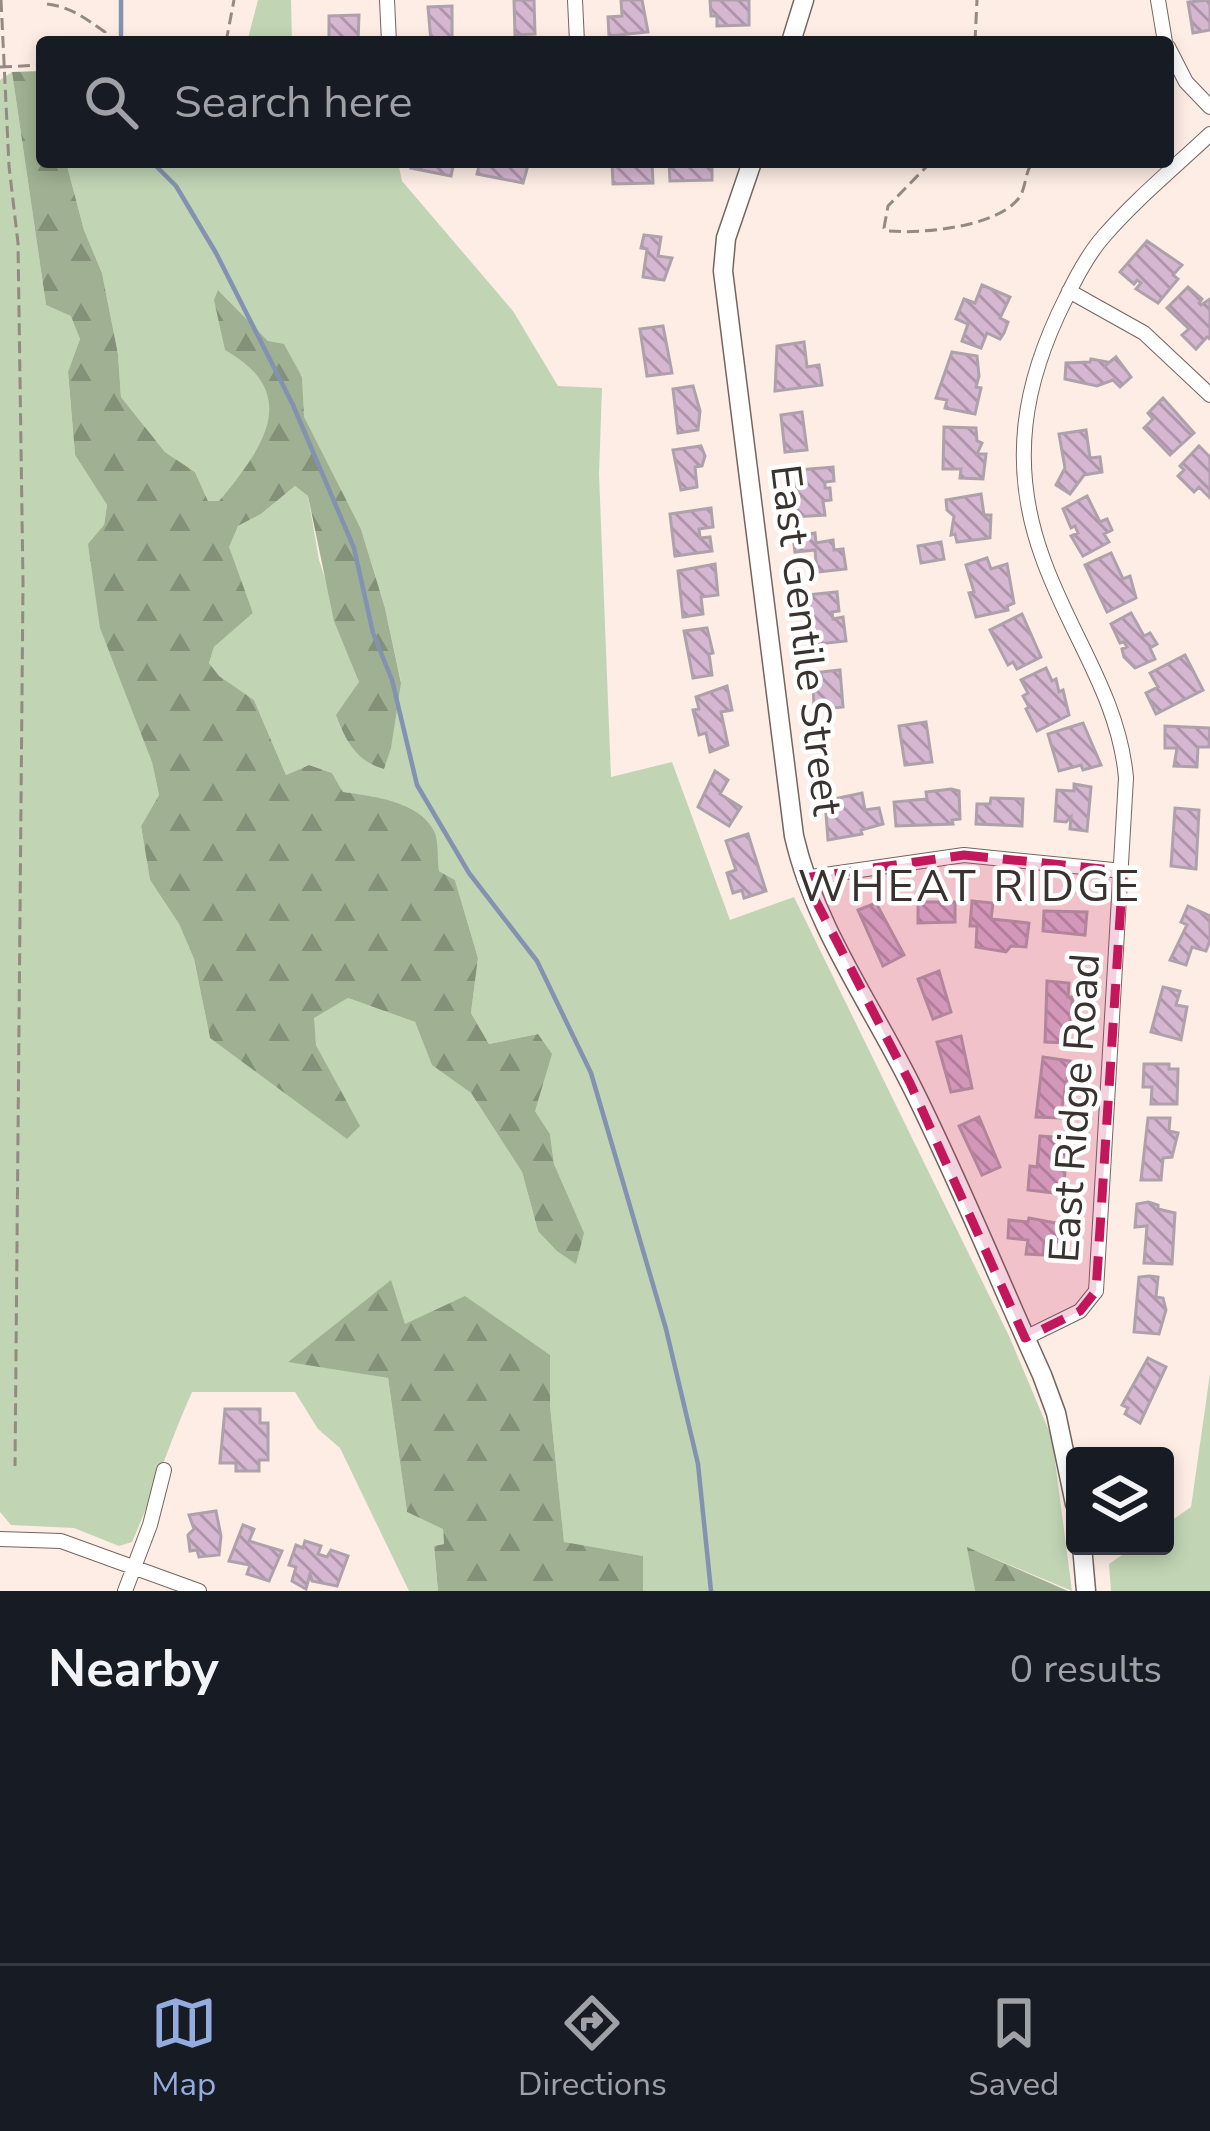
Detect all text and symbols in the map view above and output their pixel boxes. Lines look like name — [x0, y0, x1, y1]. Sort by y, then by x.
search box — [36, 36, 1174, 168]
icon: search — [78, 69, 144, 135]
text: Search here — [174, 72, 413, 133]
street label: East Gentile Street — [756, 461, 856, 819]
district label: WHEAT RIDGE — [798, 856, 1142, 917]
street label: East Ridge Road — [1036, 952, 1114, 1264]
map controls — [1066, 1447, 1174, 1555]
button: layers — [1066, 1447, 1174, 1555]
text: Nearby — [48, 1634, 219, 1704]
text: 0 results — [1010, 1643, 1162, 1696]
tab: Map — [151, 1990, 217, 2107]
tab: Directions — [518, 1990, 667, 2107]
tab: Saved — [968, 1990, 1059, 2107]

